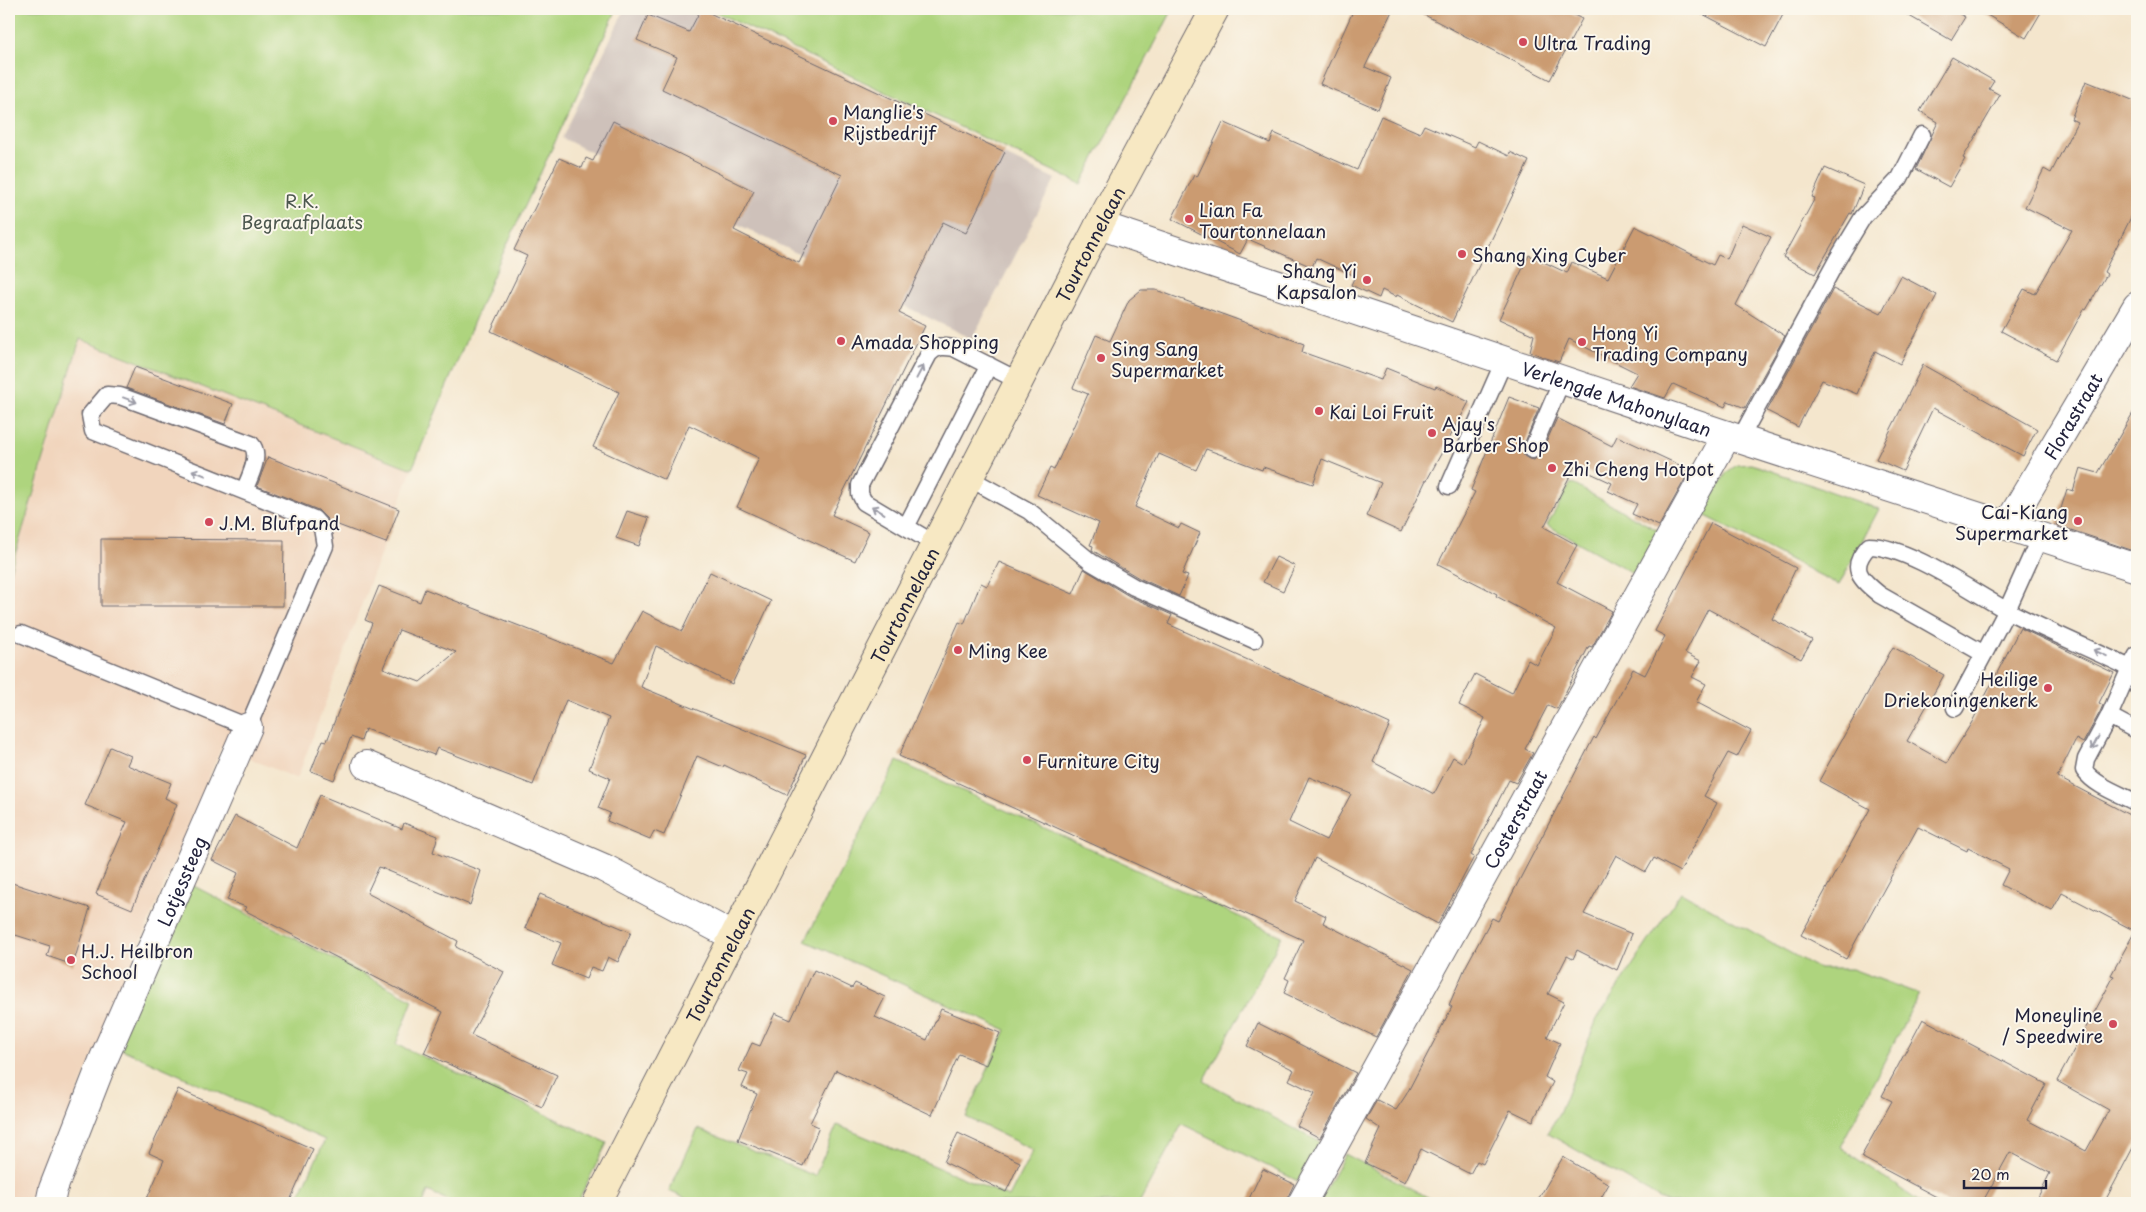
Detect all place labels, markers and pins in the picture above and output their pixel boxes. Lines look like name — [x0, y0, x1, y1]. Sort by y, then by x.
place label: Ultra Trading — [1533, 29, 1651, 56]
marker: Ultra Trading — [1517, 36, 1529, 48]
place label: Manglie's Rijstbedrijf — [843, 98, 937, 146]
marker: Manglie's Rijstbedrijf — [827, 115, 839, 127]
place label: Lian Fa Tourtonnelaan — [1199, 196, 1326, 244]
marker: Lian Fa Tourtonnelaan — [1183, 213, 1195, 225]
place label: Shang Xing Cyber — [1472, 241, 1627, 268]
marker: Shang Xing Cyber — [1456, 248, 1468, 260]
place label: Shang Yi Kapsalon — [1276, 257, 1357, 305]
marker: Shang Yi Kapsalon — [1361, 274, 1373, 286]
place label: Hong Yi Trading Company — [1592, 319, 1748, 367]
place label: Amada Shopping — [851, 328, 999, 355]
marker: Amada Shopping — [835, 335, 847, 347]
place label: Sing Sang Supermarket — [1111, 335, 1224, 383]
marker: Hong Yi Trading Company — [1576, 336, 1588, 348]
marker: Sing Sang Supermarket — [1095, 352, 1107, 364]
place label: Kai Loi Fruit — [1329, 398, 1433, 425]
marker: Kai Loi Fruit — [1313, 405, 1325, 417]
place label: Ajay's Barber Shop — [1442, 410, 1549, 458]
marker: Ajay's Barber Shop — [1426, 427, 1438, 439]
place label: Zhi Cheng Hotpot — [1562, 455, 1714, 482]
marker: Zhi Cheng Hotpot — [1546, 462, 1558, 474]
place label: Cai-Kiang Supermarket — [1955, 498, 2068, 546]
place label: J.M. Blufpand — [219, 509, 340, 536]
marker: Cai-Kiang Supermarket — [2072, 515, 2084, 527]
marker: J.M. Blufpand — [203, 516, 215, 528]
place label: Ming Kee — [968, 637, 1048, 664]
marker: Ming Kee — [952, 644, 964, 656]
place label: Heilige Driekoningenkerk — [1884, 665, 2038, 713]
marker: Heilige Driekoningenkerk — [2042, 682, 2054, 694]
place label: Furniture City — [1037, 747, 1160, 774]
marker: Furniture City — [1021, 754, 1033, 766]
place label: H.J. Heilbron School — [81, 937, 193, 985]
marker: H.J. Heilbron School — [65, 954, 77, 966]
place label: Moneyline / Speedwire — [2002, 1001, 2103, 1049]
marker: Moneyline / Speedwire — [2107, 1018, 2119, 1030]

